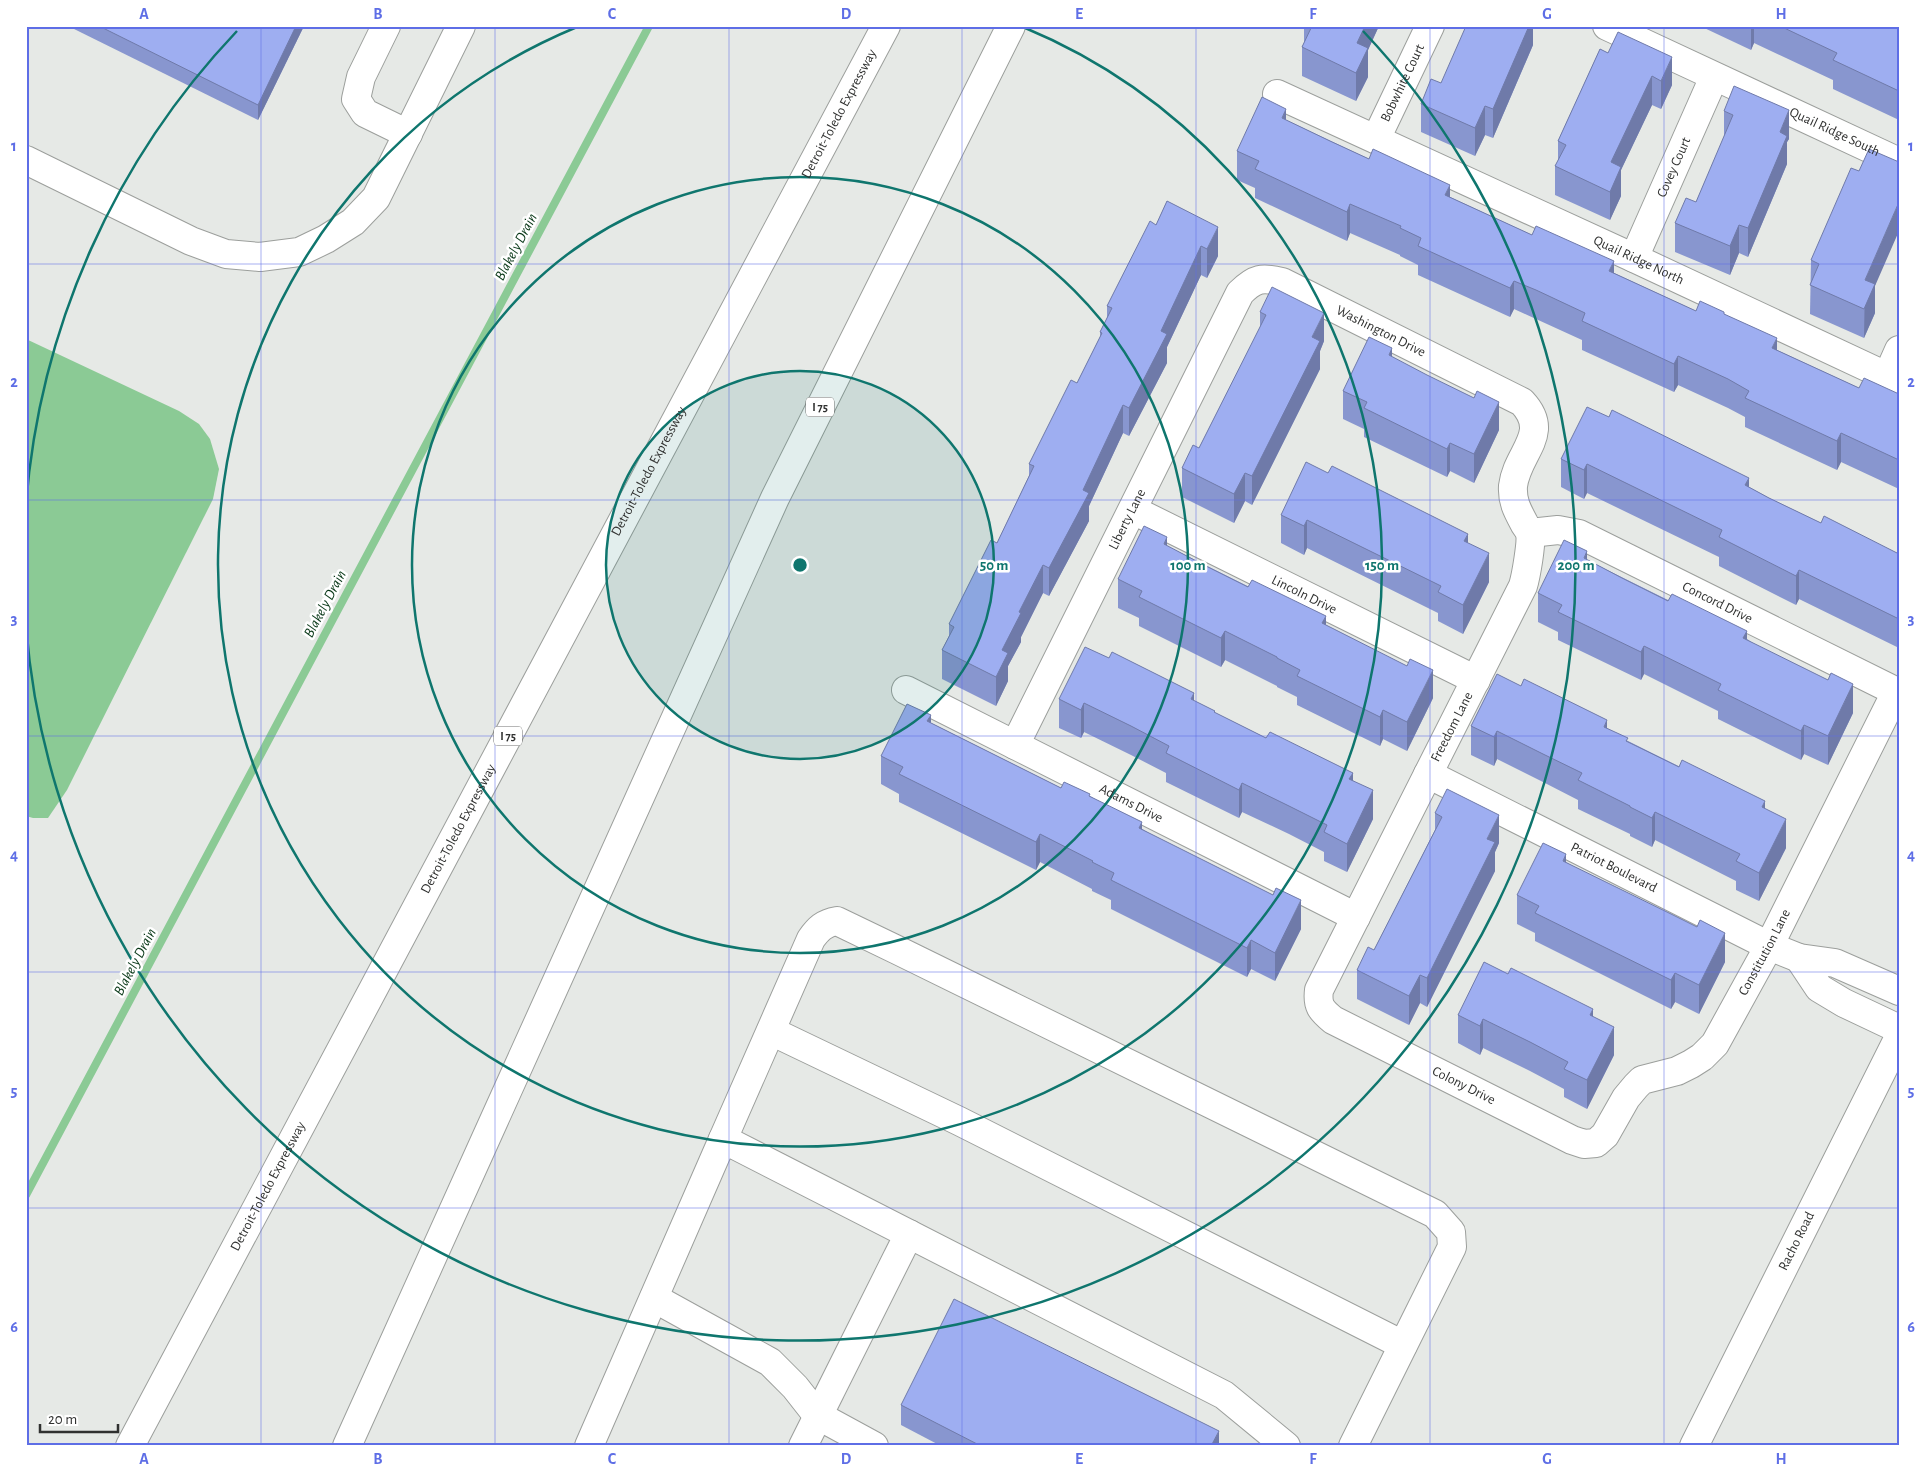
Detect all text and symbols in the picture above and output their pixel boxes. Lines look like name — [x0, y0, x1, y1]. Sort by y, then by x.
text: A — [139, 6, 149, 22]
text: B — [373, 6, 383, 22]
text: C — [608, 6, 617, 22]
text: D — [841, 6, 852, 22]
text: E — [1075, 6, 1083, 22]
text: F — [1309, 6, 1317, 22]
text: G — [1542, 6, 1552, 22]
text: H — [1775, 6, 1787, 22]
street label: Bobwhite Court — [1378, 42, 1427, 124]
street label: Detroit-Toledo Expressway — [799, 47, 879, 181]
street label: Quail Ridge South — [1787, 105, 1882, 159]
street label: Covey Court — [1655, 135, 1694, 200]
text: 1 — [11, 138, 17, 154]
text: 1 — [1908, 138, 1914, 154]
water label: Blakely Drain — [492, 211, 540, 283]
street label: Quail Ridge North — [1591, 233, 1686, 287]
street label: Washington Drive — [1334, 303, 1428, 360]
text: 2 — [10, 374, 18, 390]
text: 2 — [1907, 374, 1915, 390]
road number: I 75 — [806, 398, 834, 417]
street label: Detroit-Toledo Expressway — [609, 405, 689, 538]
street label: Liberty Lane — [1106, 487, 1148, 552]
centre of rings — [791, 556, 809, 574]
text: 50 m — [980, 558, 1008, 573]
text: 100 m — [1170, 558, 1206, 573]
text: 150 m — [1365, 558, 1399, 573]
text: 200 m — [1557, 558, 1595, 573]
water label: Blakely Drain — [301, 568, 349, 640]
street label: Lincoln Drive — [1269, 573, 1339, 617]
street label: Concord Drive — [1680, 579, 1755, 626]
text: 3 — [11, 611, 18, 627]
text: 3 — [1908, 611, 1915, 627]
street label: Freedom Lane — [1428, 690, 1476, 764]
road number: I 75 — [494, 726, 522, 746]
street label: Detroit-Toledo Expressway — [418, 762, 499, 896]
street label: Adams Drive — [1097, 782, 1165, 825]
street label: Patriot Boulevard — [1568, 840, 1659, 895]
text: 4 — [10, 847, 18, 863]
text: 4 — [1907, 847, 1915, 863]
street label: Constitution Lane — [1736, 907, 1793, 998]
water label: Blakely Drain — [111, 926, 159, 998]
street label: Colony Drive — [1430, 1064, 1497, 1107]
text: 5 — [11, 1083, 18, 1099]
text: 5 — [1908, 1083, 1915, 1099]
street label: Detroit-Toledo Expressway — [228, 1120, 308, 1253]
street label: Racho Road — [1776, 1210, 1817, 1273]
text: 6 — [10, 1319, 18, 1335]
text: 6 — [1907, 1319, 1915, 1335]
scale bar — [40, 1402, 118, 1434]
text: 20 m — [48, 1412, 77, 1427]
text: A — [139, 1451, 149, 1467]
text: B — [373, 1451, 383, 1467]
text: C — [608, 1451, 617, 1467]
text: D — [841, 1451, 852, 1467]
text: E — [1075, 1451, 1083, 1467]
text: F — [1309, 1451, 1317, 1467]
text: G — [1542, 1451, 1552, 1467]
text: H — [1775, 1451, 1787, 1467]

